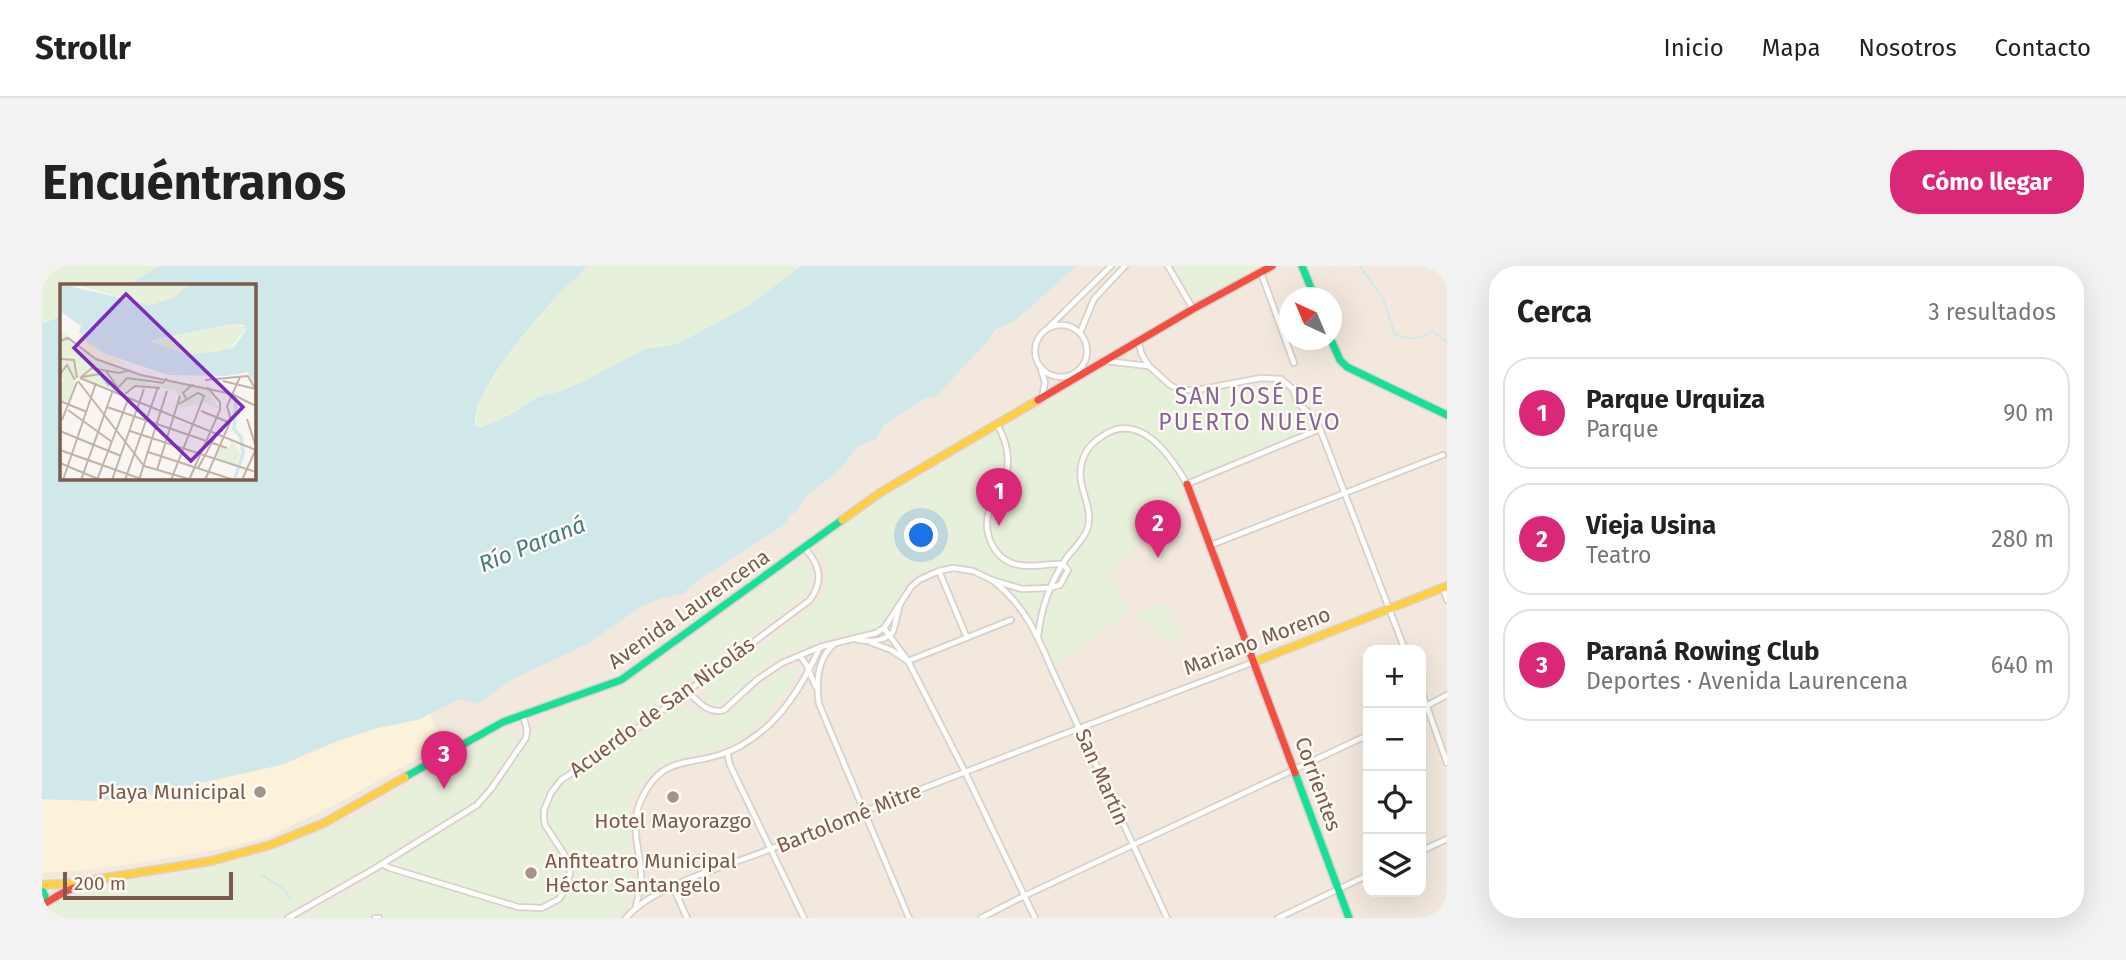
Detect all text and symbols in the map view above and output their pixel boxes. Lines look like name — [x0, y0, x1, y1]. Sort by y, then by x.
text: Strollr — [35, 28, 131, 68]
text: Inicio — [1664, 34, 1724, 62]
text: Mapa — [1762, 34, 1821, 62]
text: Nosotros — [1859, 34, 1957, 62]
text: Contacto — [1995, 34, 2091, 62]
button: Cómo llegar — [1890, 150, 2084, 214]
text: Encuéntranos — [42, 153, 346, 212]
inset map — [60, 284, 256, 480]
north arrow — [1279, 287, 1342, 350]
text: Cerca — [1517, 294, 1592, 330]
text: 3 resultados — [1928, 298, 2056, 326]
district label: SAN JOSÉ DE PUERTO NUEVO — [1158, 381, 1342, 436]
text: Parque Urquiza — [1586, 384, 1765, 415]
text: 1 — [1537, 399, 1547, 427]
text: 90 m — [2003, 399, 2054, 427]
text: Parque — [1586, 415, 1658, 443]
pin: 1 — [976, 468, 1022, 526]
pin: 2 — [1135, 500, 1181, 558]
water label: Río Paraná — [475, 510, 589, 578]
text: Vieja Usina — [1586, 510, 1716, 541]
your location — [904, 518, 938, 552]
text: 2 — [1536, 525, 1548, 553]
text: 280 m — [1991, 525, 2054, 553]
text: Teatro — [1586, 541, 1651, 569]
street label: Avenida Laurencena — [603, 543, 775, 675]
street label: Mariano Moreno — [1180, 601, 1334, 681]
street label: Acuerdo de San Nicolás — [564, 631, 760, 783]
text: Paraná Rowing Club — [1586, 636, 1820, 667]
map controls — [1363, 645, 1426, 897]
button: + — [1363, 645, 1426, 708]
text: 3 — [1536, 651, 1548, 679]
text: 640 m — [1991, 651, 2054, 679]
text: Deportes · Avenida Laurencena — [1586, 667, 1908, 695]
button: − — [1363, 708, 1426, 771]
street label: San Martín — [1069, 725, 1135, 829]
pin: 3 — [421, 731, 467, 789]
street label: Corrientes — [1289, 734, 1347, 835]
button: locate — [1363, 771, 1426, 834]
street label: Bartolomé Mitre — [773, 777, 925, 859]
place label: Playa Municipal — [97, 779, 246, 805]
marker: Playa Municipal — [252, 784, 268, 800]
marker: Hotel Mayorazgo — [665, 789, 681, 805]
place label: Hotel Mayorazgo — [594, 808, 752, 834]
button: layers — [1363, 834, 1426, 897]
place label: Anfiteatro Municipal Héctor Santangelo — [545, 848, 737, 898]
marker: Anfiteatro Municipal Héctor Santangelo — [523, 865, 539, 881]
scale bar — [63, 869, 233, 901]
text: 200 m — [74, 872, 126, 895]

